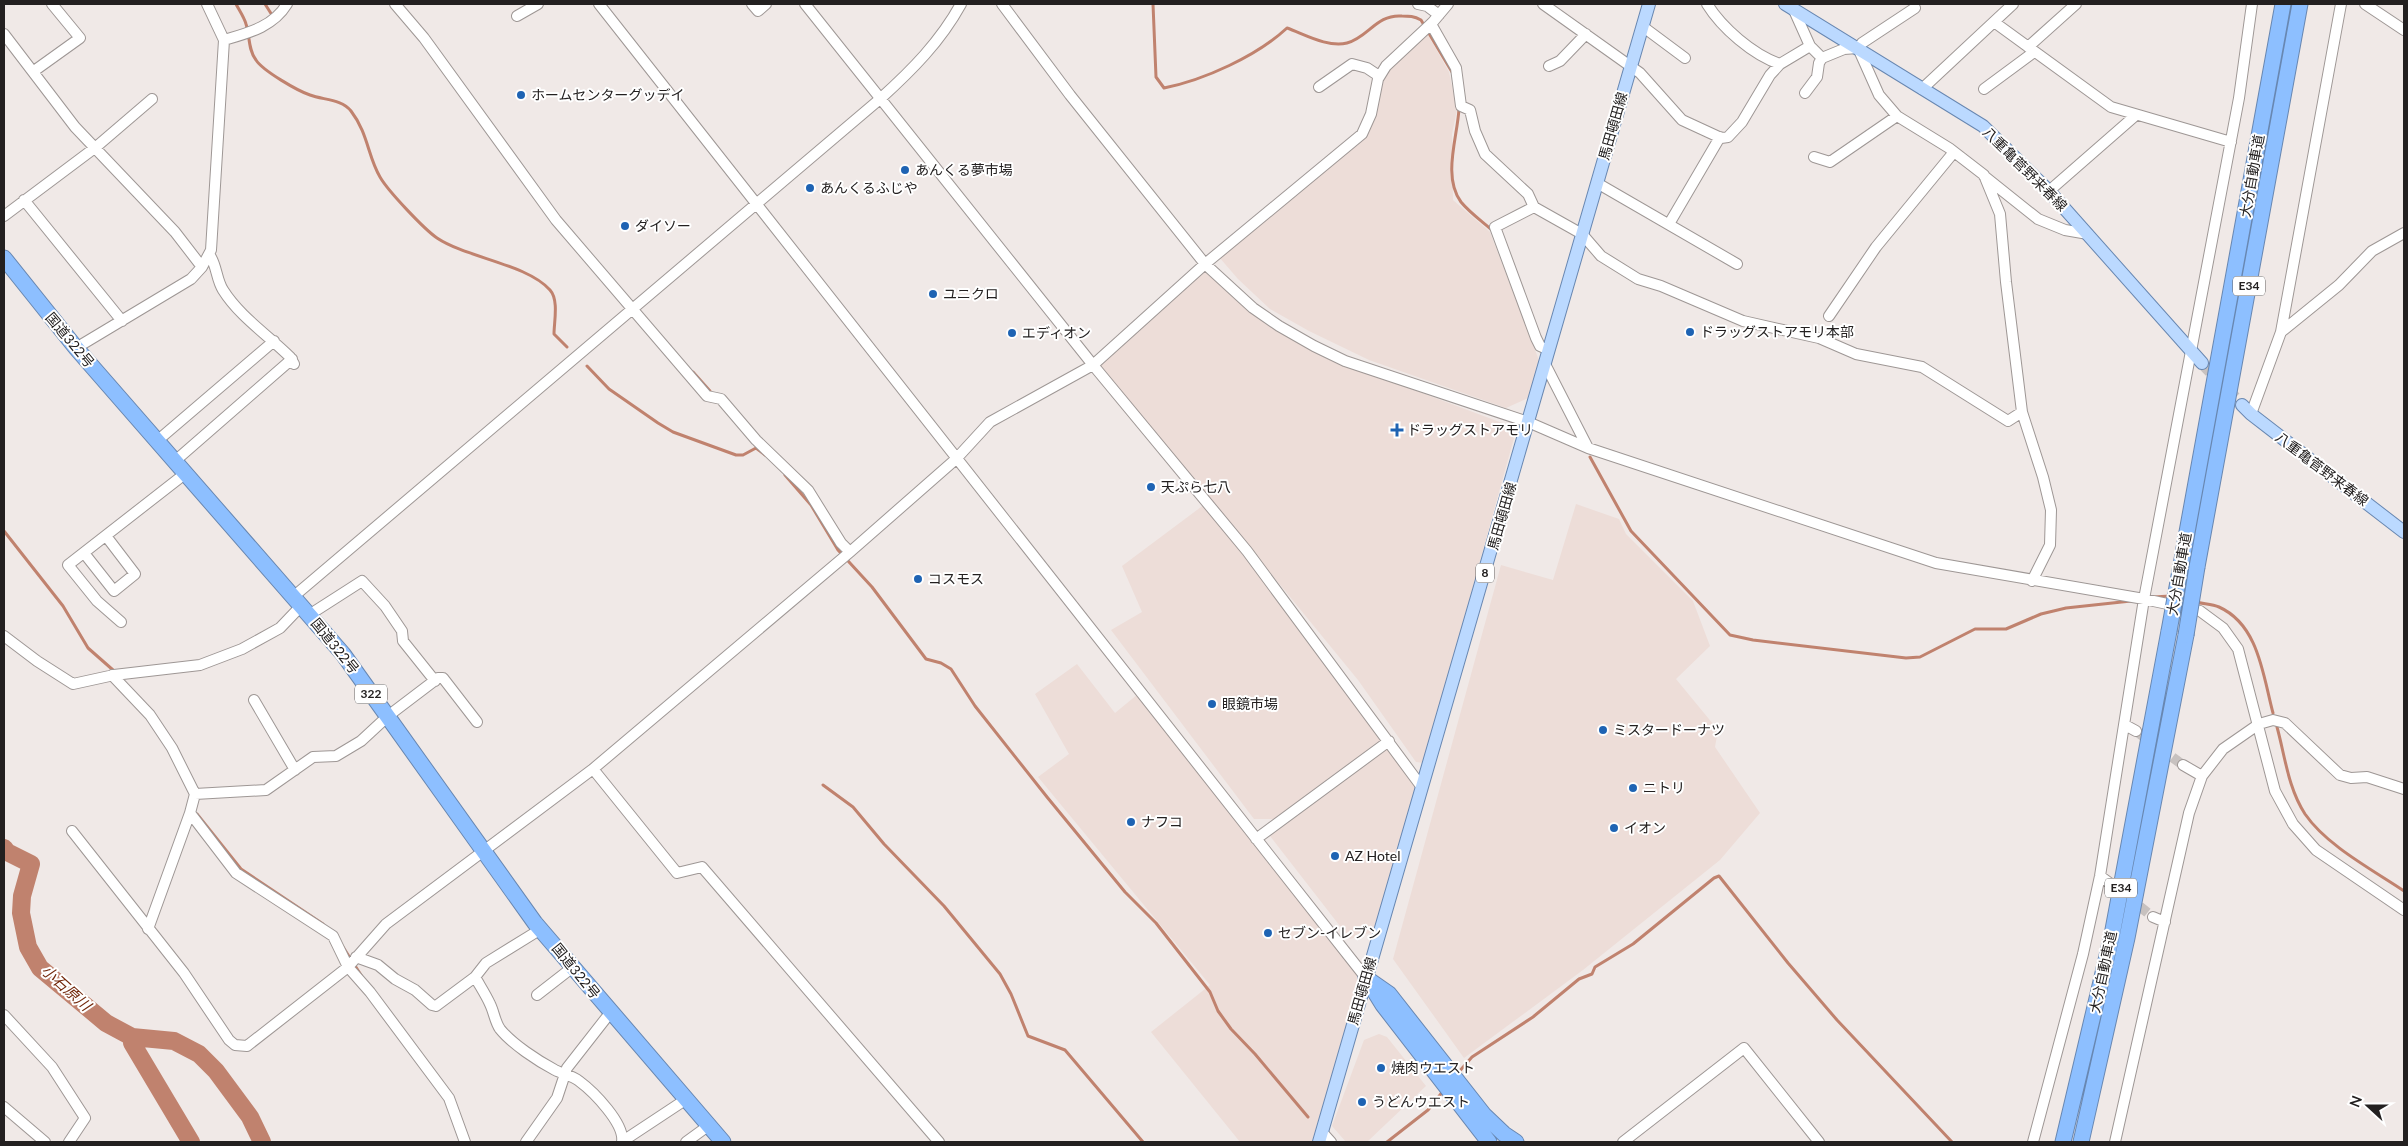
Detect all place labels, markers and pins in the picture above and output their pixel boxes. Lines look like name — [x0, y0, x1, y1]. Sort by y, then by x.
place label: ホームセンターグッデイ — [531, 86, 685, 103]
marker: ホームセンターグッデイ — [515, 89, 527, 101]
place label: あんくる夢市場 — [915, 161, 1013, 178]
marker: あんくる夢市場 — [899, 164, 911, 176]
place label: あんくるふじや — [820, 179, 918, 196]
marker: あんくるふじや — [804, 182, 816, 194]
place label: ダイソー — [635, 217, 691, 234]
marker: ダイソー — [619, 220, 631, 232]
place label: ユニクロ — [943, 285, 999, 302]
marker: ユニクロ — [927, 288, 939, 300]
place label: ドラッグストアモリ本部 — [1700, 323, 1854, 340]
place label: エディオン — [1022, 324, 1091, 341]
marker: ドラッグストアモリ本部 — [1684, 326, 1696, 338]
marker: エディオン — [1006, 327, 1018, 339]
place label: ドラッグストアモリ — [1407, 421, 1533, 438]
marker: ドラッグストアモリ — [1391, 424, 1403, 436]
place label: 天ぷら七八 — [1161, 478, 1231, 495]
marker: 天ぷら七八 — [1145, 481, 1157, 493]
place label: コスモス — [928, 570, 984, 587]
marker: コスモス — [912, 573, 924, 585]
place label: 眼鏡市場 — [1222, 695, 1278, 712]
marker: 眼鏡市場 — [1206, 698, 1218, 710]
place label: ミスタードーナツ — [1613, 721, 1725, 738]
marker: ミスタードーナツ — [1597, 724, 1609, 736]
place label: ニトリ — [1643, 779, 1685, 796]
marker: ニトリ — [1627, 782, 1639, 794]
place label: ナフコ — [1141, 813, 1183, 830]
marker: ナフコ — [1125, 816, 1137, 828]
place label: イオン — [1624, 819, 1666, 836]
marker: イオン — [1608, 822, 1620, 834]
place label: AZ Hotel — [1345, 847, 1400, 864]
marker: AZ Hotel — [1329, 850, 1341, 862]
place label: セブン-イレブン — [1278, 924, 1381, 941]
marker: セブン-イレブン — [1262, 927, 1274, 939]
place label: 焼肉ウエスト — [1391, 1059, 1475, 1076]
marker: 焼肉ウエスト — [1375, 1062, 1387, 1074]
place label: うどんウエスト — [1372, 1093, 1470, 1110]
marker: うどんウエスト — [1356, 1096, 1368, 1108]

